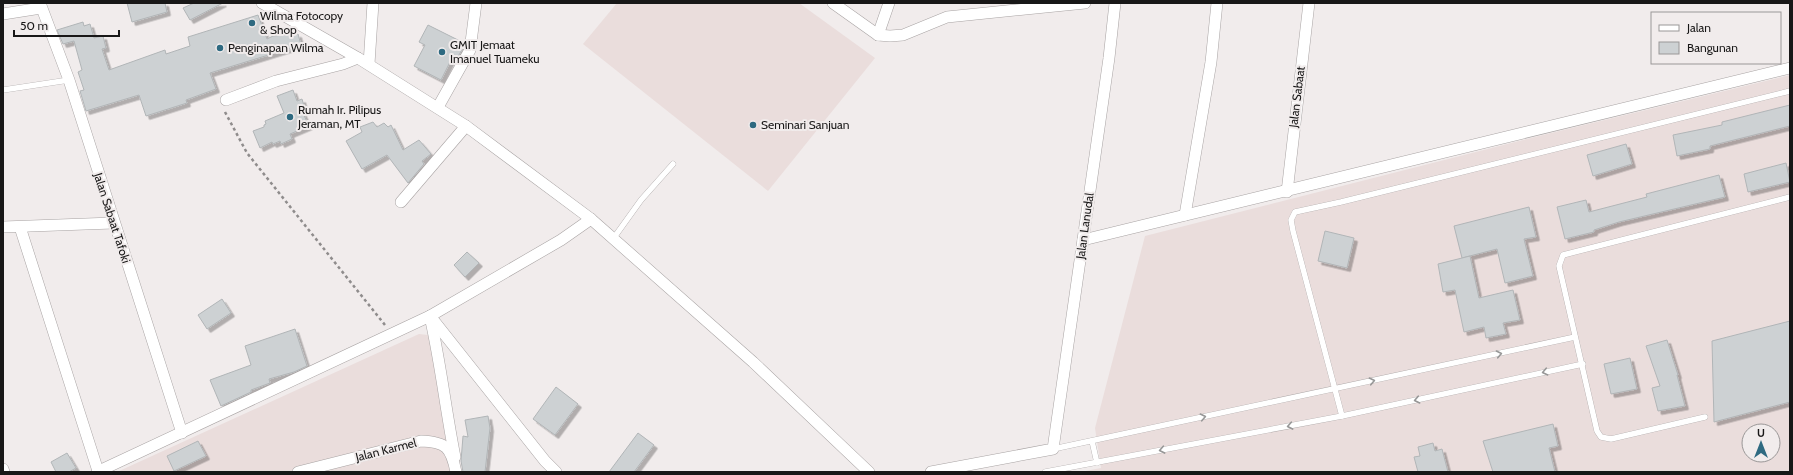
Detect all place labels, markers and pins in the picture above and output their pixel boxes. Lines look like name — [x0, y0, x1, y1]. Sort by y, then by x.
place label: Wilma Fotocopy & Shop — [260, 8, 343, 37]
marker: Wilma Fotocopy & Shop — [247, 18, 257, 28]
place label: GMIT Jemaat Imanuel Tuameku — [450, 37, 540, 66]
place label: Penginapan Wilma — [228, 40, 324, 55]
marker: Penginapan Wilma — [215, 43, 225, 53]
marker: GMIT Jemaat Imanuel Tuameku — [437, 47, 447, 57]
place label: Rumah Ir. Pilipus Jeraman, MT — [297, 102, 381, 131]
marker: Rumah Ir. Pilipus Jeraman, MT — [285, 112, 295, 122]
place label: Seminari Sanjuan — [761, 117, 850, 132]
marker: Seminari Sanjuan — [748, 120, 758, 130]

